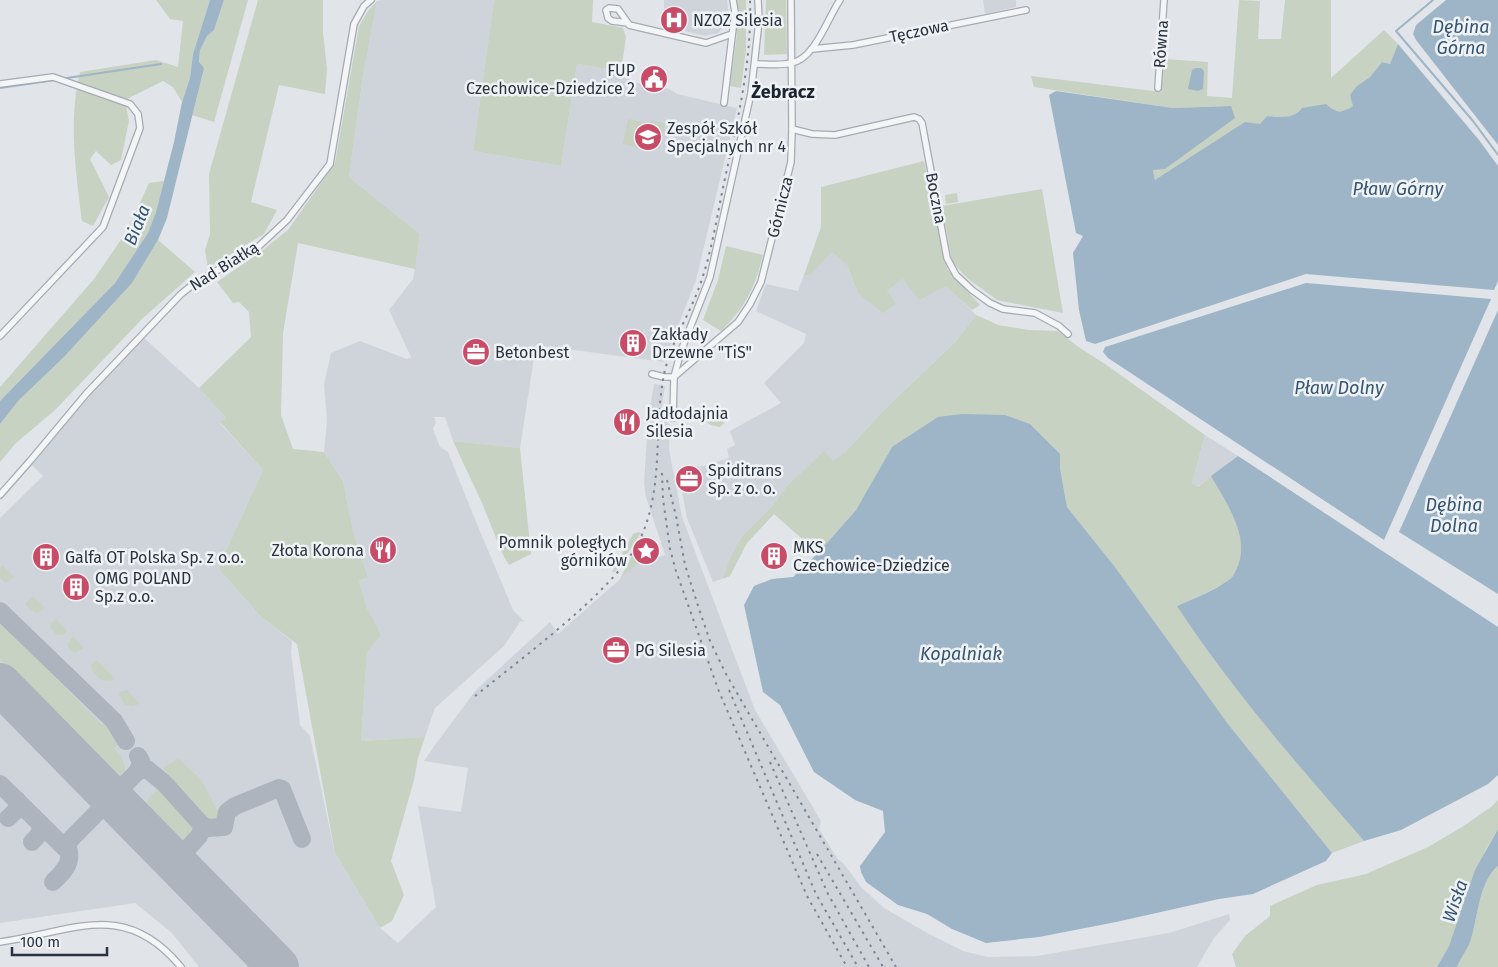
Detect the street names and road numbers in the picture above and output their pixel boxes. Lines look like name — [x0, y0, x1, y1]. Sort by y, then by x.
street label: Tęczowa — [888, 15, 950, 47]
street label: Równa — [1150, 19, 1172, 69]
street label: Boczna — [922, 171, 950, 225]
street label: Górnicza — [763, 174, 797, 240]
street label: Nad Białką — [186, 237, 263, 296]

